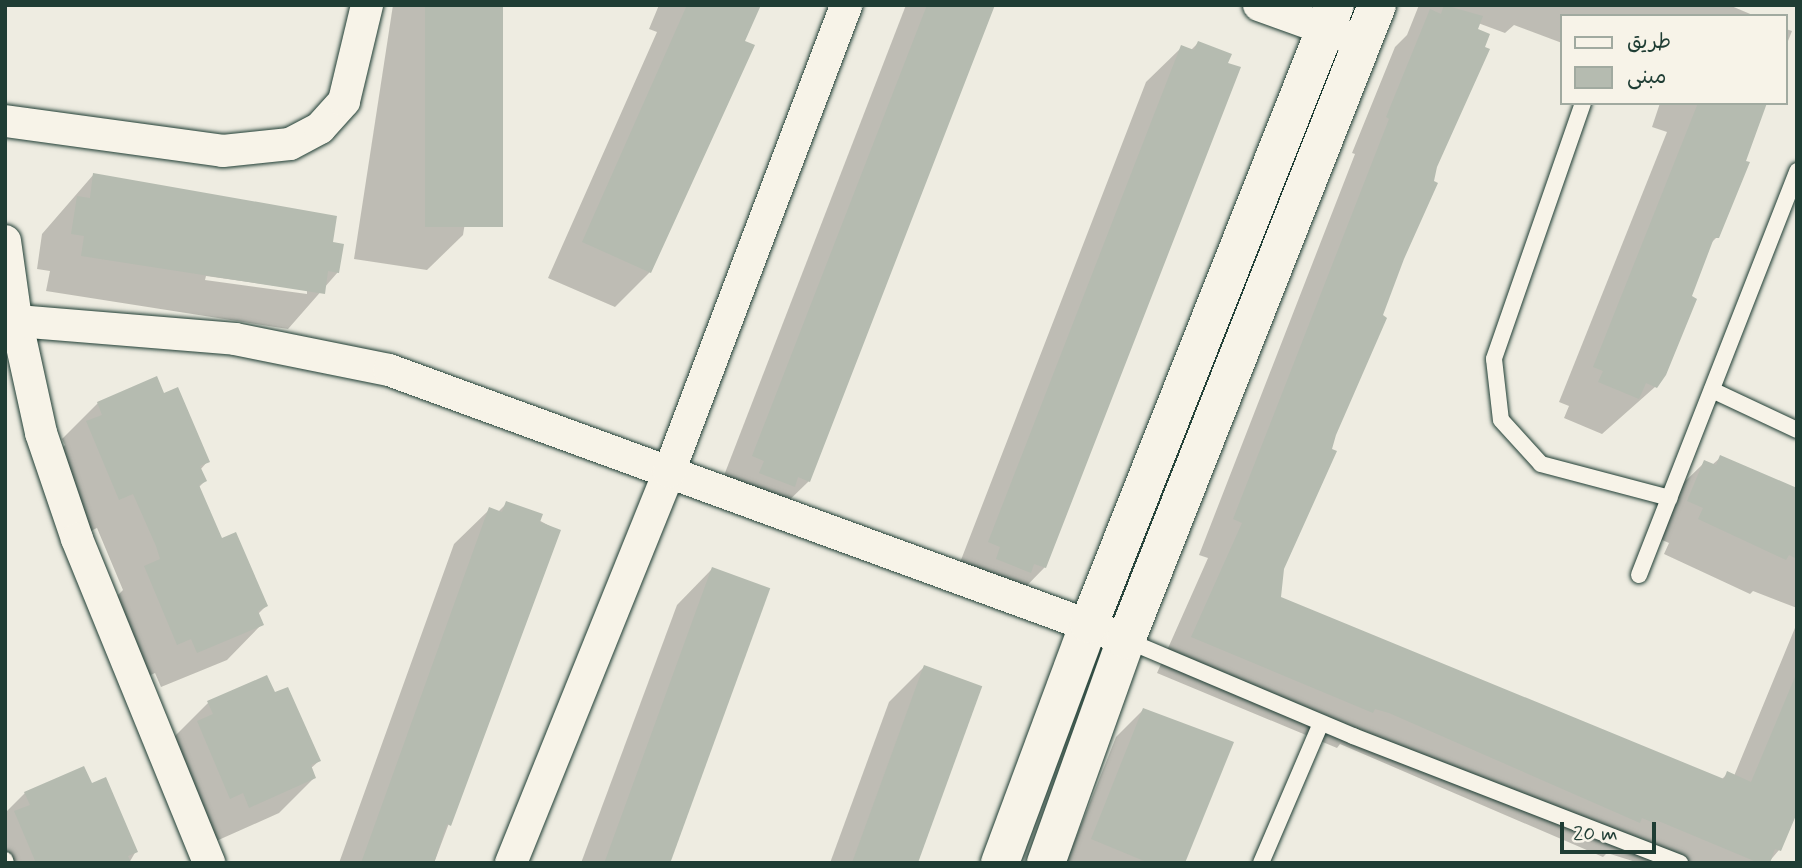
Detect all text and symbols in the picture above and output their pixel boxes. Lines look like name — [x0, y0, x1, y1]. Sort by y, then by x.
legend — [1560, 14, 1788, 105]
text: طريق — [1627, 28, 1671, 56]
text: مبنى — [1627, 63, 1666, 91]
scale bar — [1564, 808, 1660, 852]
text: 20 m — [1573, 820, 1618, 848]

